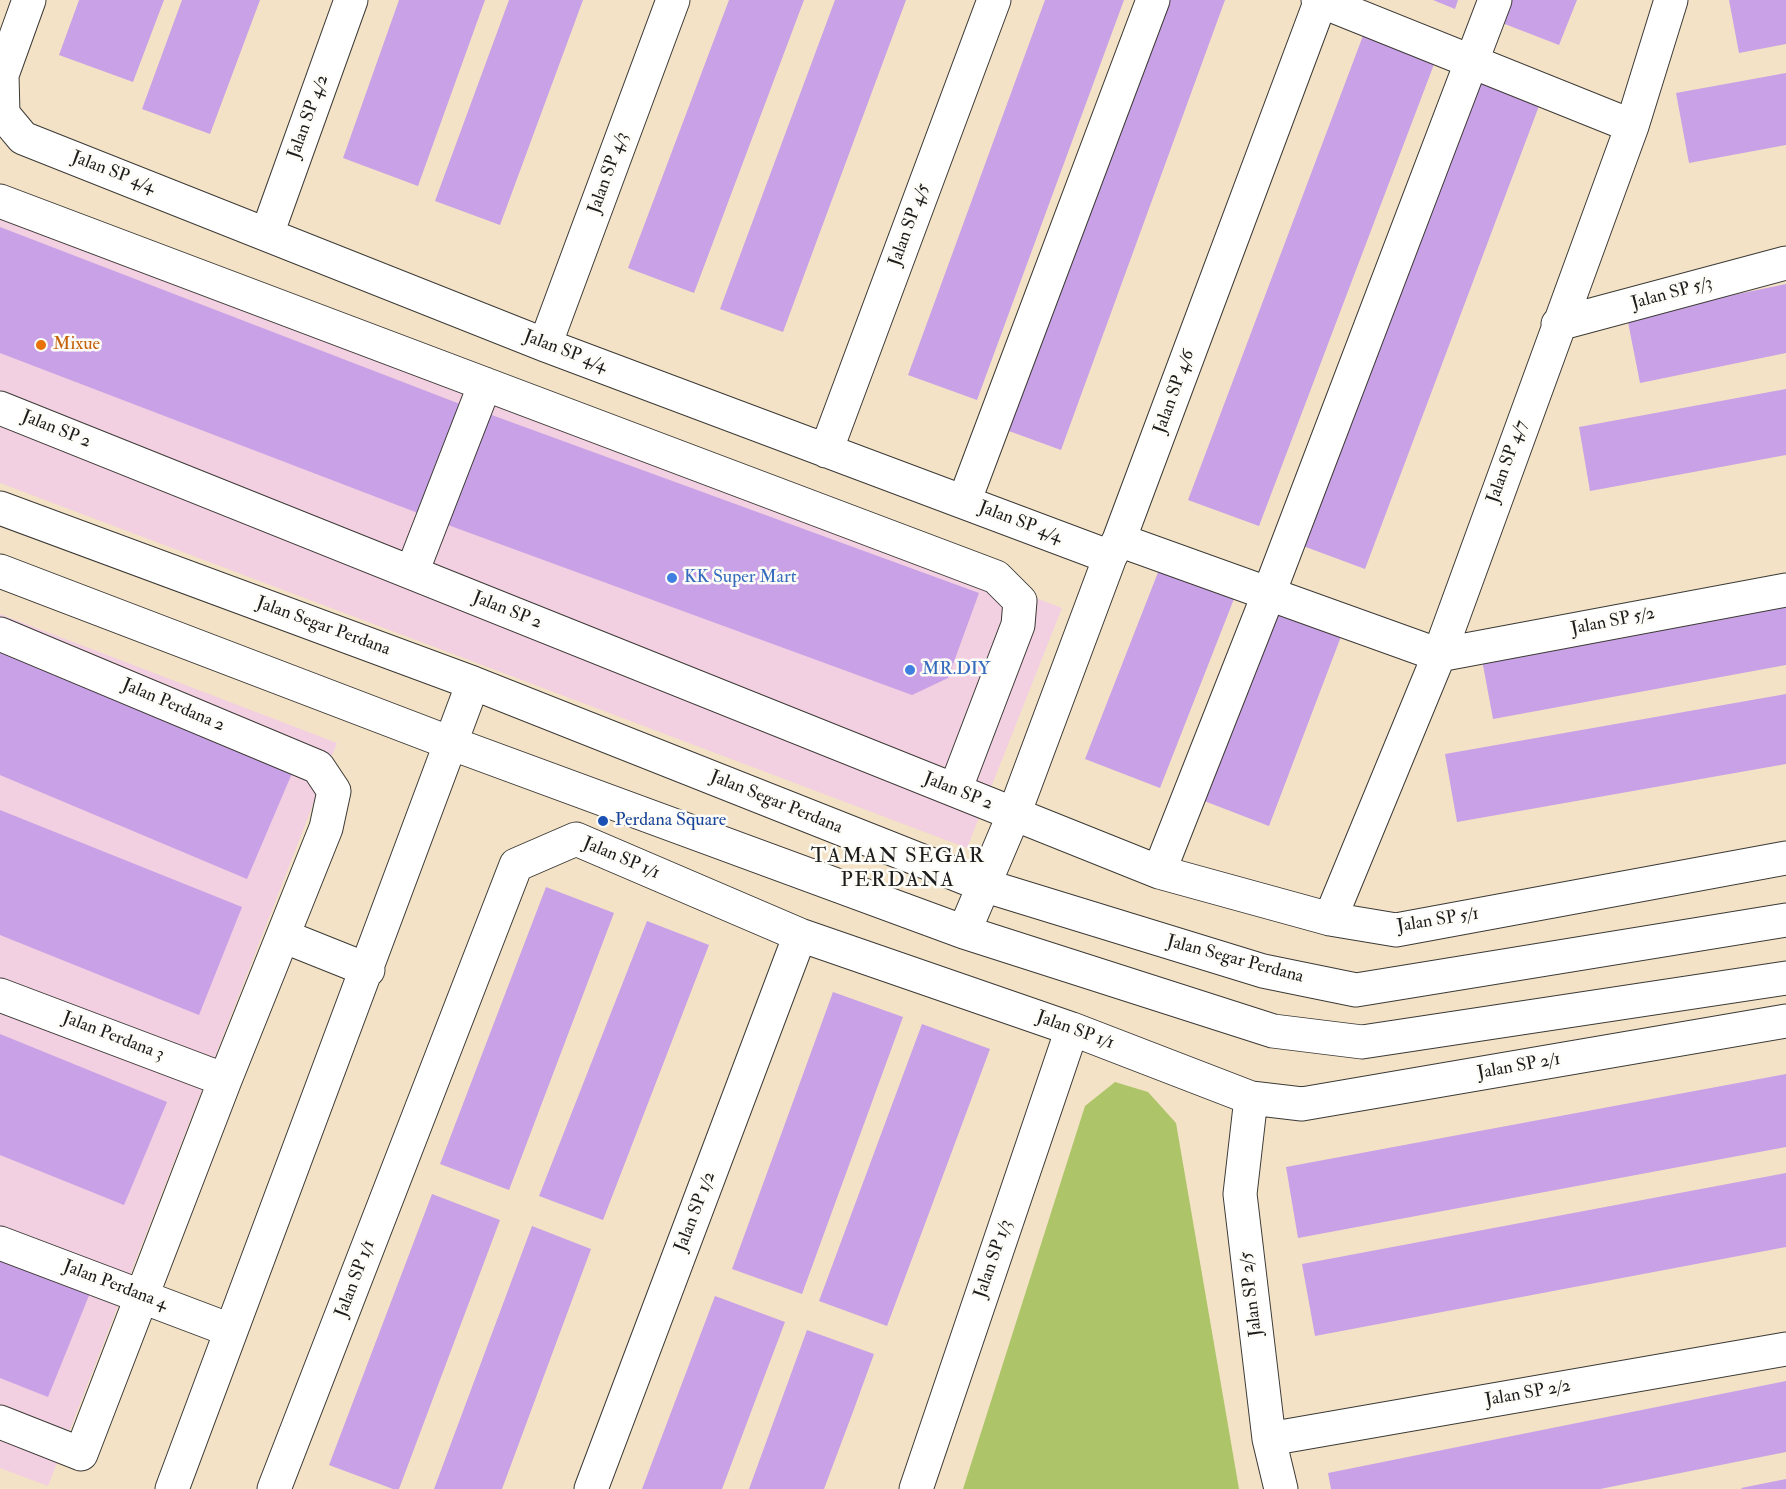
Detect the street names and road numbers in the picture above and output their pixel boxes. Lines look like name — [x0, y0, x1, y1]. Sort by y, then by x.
street label: Jalan SP 4/2 — [284, 72, 334, 162]
street label: Jalan SP 4/3 — [584, 129, 634, 217]
street label: Jalan SP 4/4 — [68, 147, 158, 199]
street label: Jalan SP 4/5 — [885, 181, 935, 269]
street label: Jalan SP 5/3 — [1629, 273, 1715, 315]
street label: Jalan SP 4/4 — [520, 326, 610, 378]
street label: Jalan SP 4/6 — [1150, 347, 1200, 437]
street label: Jalan SP 2 — [18, 406, 94, 454]
street label: Jalan SP 4/7 — [1483, 418, 1533, 506]
street label: Jalan SP 4/4 — [975, 497, 1065, 549]
street label: Jalan SP 2 — [469, 587, 545, 635]
street label: Jalan Segar Perdana — [253, 593, 393, 661]
street label: Jalan SP 5/2 — [1569, 603, 1657, 641]
street label: Jalan Perdana 2 — [118, 675, 228, 737]
street label: Jalan Segar Perdana — [707, 767, 845, 839]
street label: Jalan SP 2 — [920, 768, 996, 816]
street label: Jalan SP 1/1 — [579, 833, 663, 885]
street label: Jalan SP 5/1 — [1396, 904, 1480, 938]
street label: Jalan Segar Perdana — [1164, 931, 1306, 989]
street label: Jalan SP 1/1 — [1033, 1007, 1117, 1055]
street label: Jalan Perdana 3 — [59, 1008, 167, 1066]
street label: Jalan SP 2/1 — [1476, 1049, 1562, 1085]
street label: Jalan SP 1/2 — [671, 1169, 721, 1255]
street label: Jalan SP 1/3 — [970, 1217, 1018, 1301]
street label: Jalan SP 1/1 — [331, 1237, 381, 1321]
street label: Jalan SP 2/5 — [1236, 1250, 1268, 1338]
street label: Jalan Perdana 4 — [60, 1256, 170, 1316]
street label: Jalan SP 2/2 — [1483, 1376, 1573, 1412]

